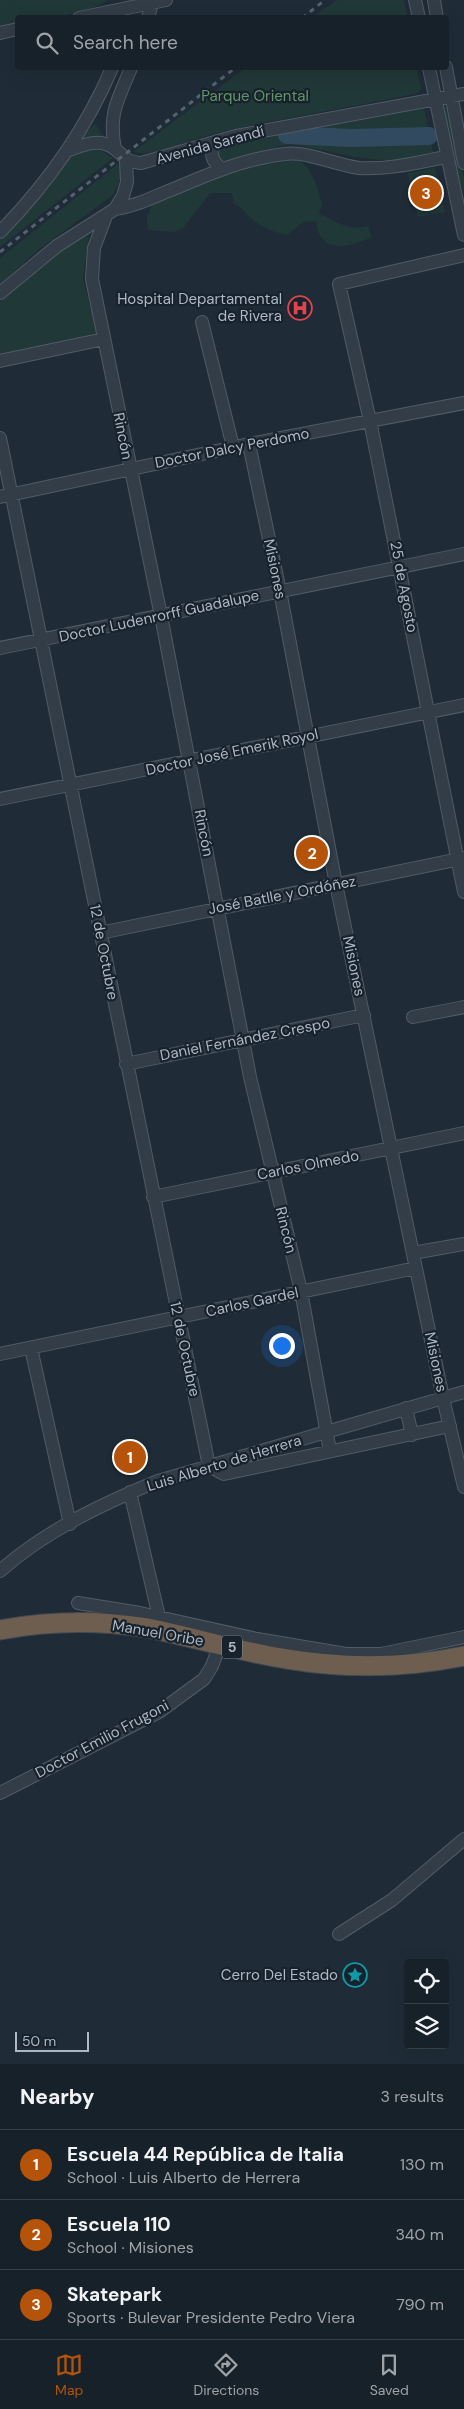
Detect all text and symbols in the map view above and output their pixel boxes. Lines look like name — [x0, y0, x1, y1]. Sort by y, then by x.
search box — [15, 15, 449, 70]
icon: search — [33, 29, 61, 57]
text: Search here — [73, 30, 178, 55]
park label: Parque Oriental — [201, 86, 309, 106]
street label: Avenida Sarandí — [154, 121, 267, 169]
pin: 3 — [410, 174, 442, 212]
place label: Hospital Departamental de Rivera — [117, 289, 282, 326]
hospital icon: Hospital Departamental de Rivera — [287, 295, 313, 321]
street label: Rincón — [109, 411, 137, 461]
street label: Doctor Dalcy Perdomo — [153, 423, 311, 473]
street label: Misiones — [259, 537, 291, 601]
street label: 25 de Agosto — [385, 540, 423, 634]
street label: Doctor Ludenrorff Guadalupe — [57, 585, 261, 647]
street label: Doctor José Emerik Royol — [144, 724, 320, 780]
street label: Rincón — [190, 808, 218, 858]
pin: 2 — [296, 834, 328, 872]
street label: José Batlle y Ordóñez — [206, 871, 358, 919]
street label: 12 de Octubre — [85, 903, 123, 1001]
street label: Misiones — [338, 934, 370, 998]
street label: Daniel Fernández Crespo — [158, 1013, 332, 1065]
street label: Carlos Olmedo — [255, 1145, 361, 1185]
street label: Rincón — [271, 1205, 301, 1255]
street label: Carlos Gardel — [204, 1282, 300, 1322]
street label: 12 de Octubre — [165, 1300, 205, 1398]
street label: Misiones — [420, 1330, 452, 1394]
your location — [269, 1333, 295, 1359]
street label: Luis Alberto de Herrera — [144, 1430, 304, 1496]
pin: 1 — [114, 1438, 146, 1476]
street label: Manuel Oribe — [111, 1615, 205, 1651]
road number: 5 — [222, 1635, 242, 1658]
street label: Doctor Emilio Frugoni — [32, 1695, 172, 1783]
map controls — [404, 1959, 449, 2049]
button: locate — [404, 1959, 449, 2004]
place icon: Cerro Del Estado — [342, 1962, 368, 1988]
place label: Cerro Del Estado — [221, 1965, 338, 1985]
button: layers — [404, 2004, 449, 2049]
scale bar — [15, 2029, 89, 2052]
text: 50 m — [22, 2032, 56, 2050]
text: Nearby — [20, 2083, 94, 2111]
text: 3 results — [381, 2086, 444, 2107]
text: Escuela 44 República de Italia — [67, 2142, 344, 2167]
text: 1 — [33, 2154, 39, 2175]
text: 130 m — [400, 2154, 444, 2175]
text: School · Luis Alberto de Herrera — [67, 2167, 300, 2188]
text: Escuela 110 — [67, 2212, 171, 2237]
text: 2 — [31, 2224, 41, 2245]
text: 340 m — [395, 2224, 444, 2245]
text: School · Misiones — [67, 2237, 194, 2258]
text: Skatepark — [67, 2282, 162, 2307]
text: 3 — [31, 2294, 41, 2315]
text: 790 m — [396, 2294, 444, 2315]
text: Sports · Bulevar Presidente Pedro Viera — [67, 2307, 355, 2328]
tab: Map — [55, 2351, 83, 2399]
tab: Directions — [194, 2351, 259, 2399]
tab: Saved — [370, 2351, 409, 2399]

